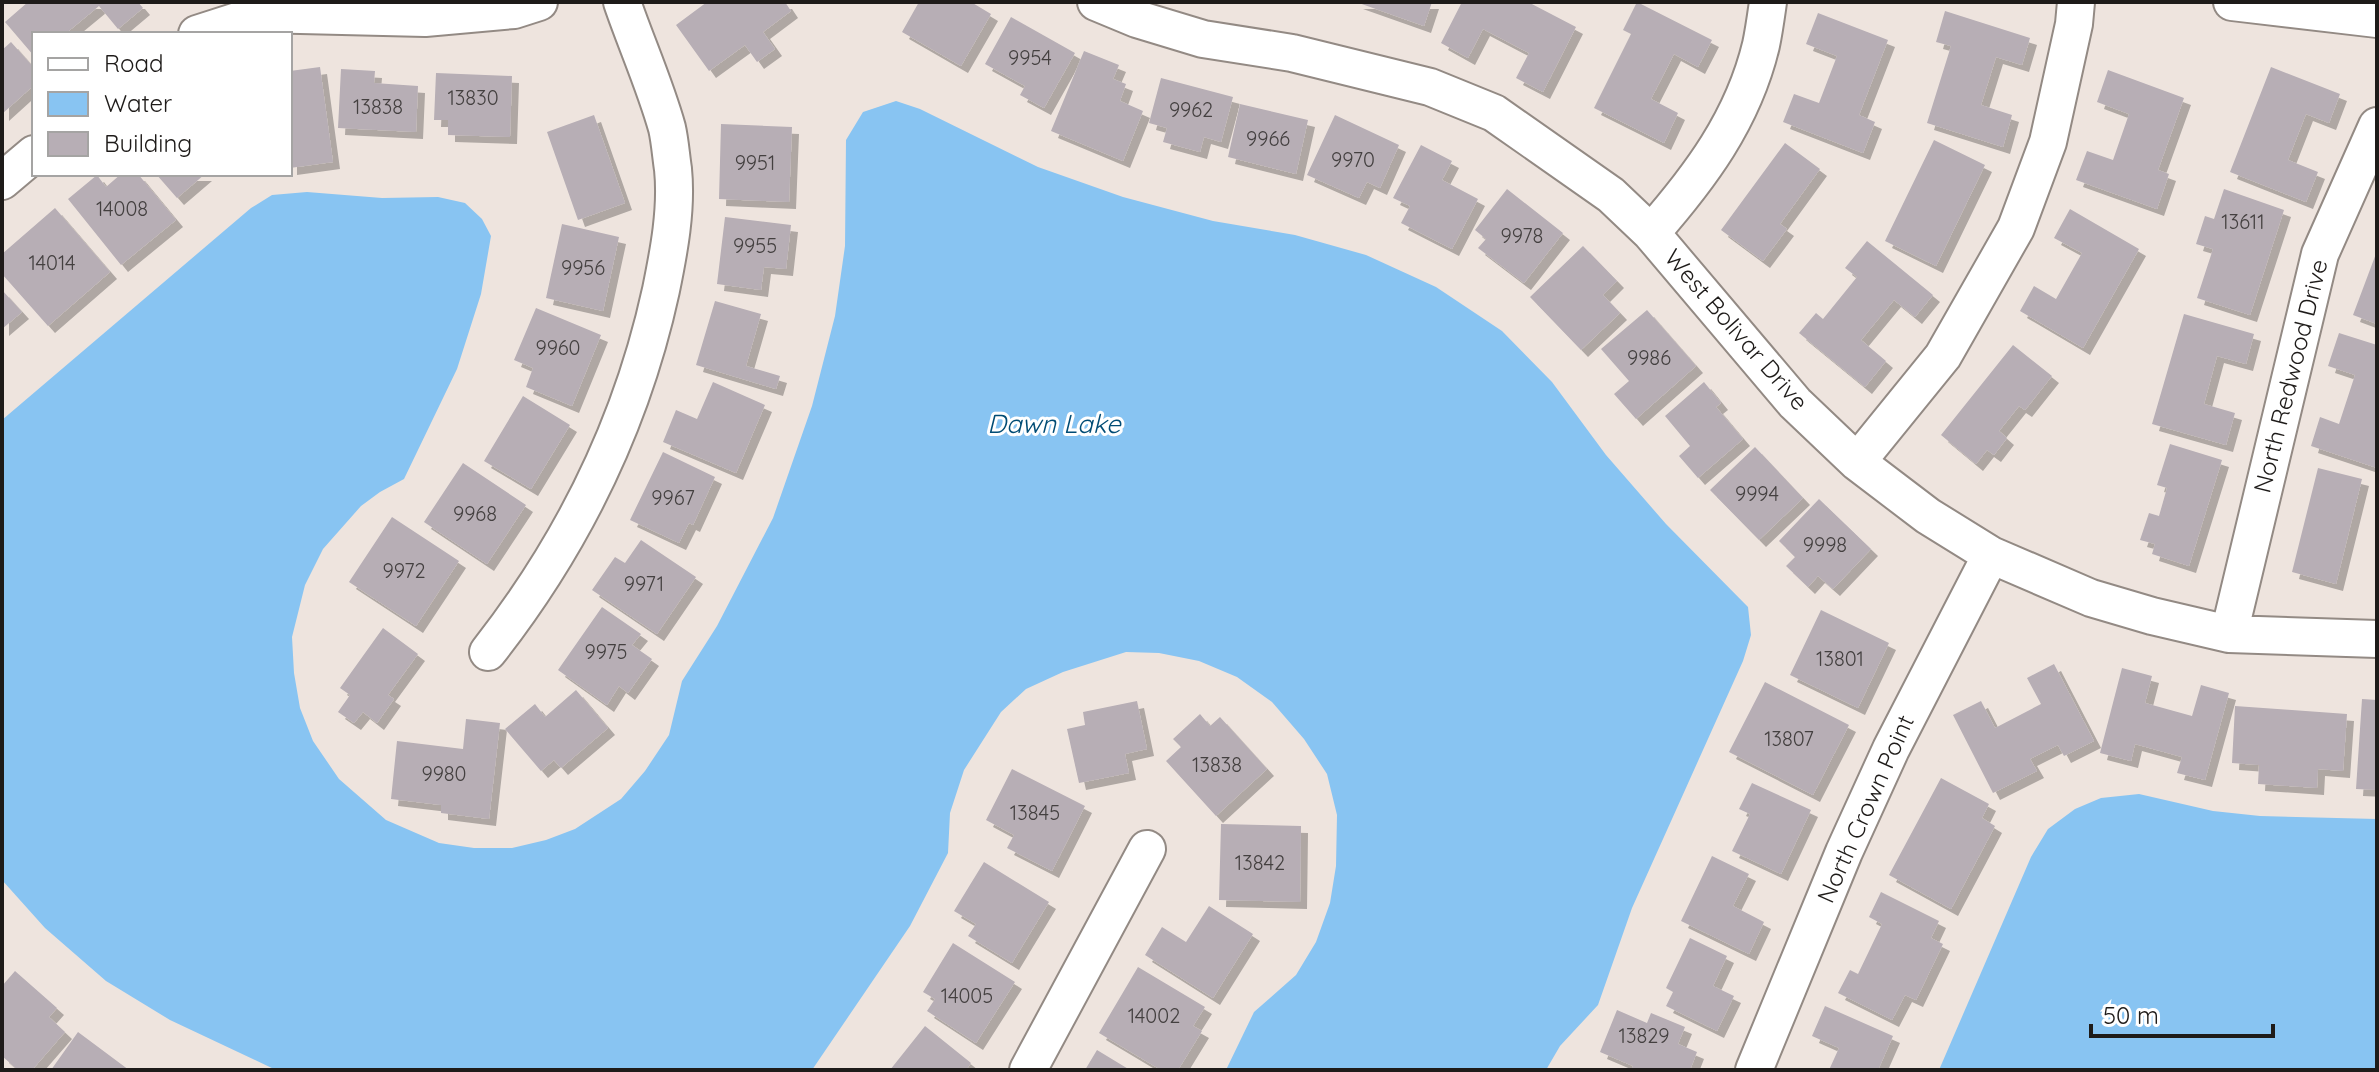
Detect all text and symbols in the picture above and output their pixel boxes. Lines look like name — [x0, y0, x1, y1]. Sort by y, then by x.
legend — [32, 32, 292, 176]
house number: 9954 — [1008, 45, 1052, 70]
text: Road — [104, 48, 164, 78]
house number: 13830 — [447, 85, 499, 110]
text: Water — [104, 88, 172, 118]
house number: 13838 — [353, 94, 403, 119]
house number: 9962 — [1169, 97, 1213, 122]
house number: 9966 — [1246, 126, 1290, 151]
text: Building — [104, 128, 192, 158]
house number: 9970 — [1331, 147, 1375, 172]
house number: 9951 — [735, 150, 775, 175]
house number: 14008 — [96, 196, 148, 221]
house number: 13611 — [2221, 209, 2265, 234]
house number: 9978 — [1501, 223, 1543, 248]
house number: 9955 — [733, 233, 777, 258]
street label: West Bolivar Drive — [1659, 243, 1815, 416]
house number: 14014 — [28, 250, 76, 275]
house number: 9956 — [561, 255, 605, 280]
street label: North Redwood Drive — [2247, 256, 2334, 496]
house number: 9960 — [536, 335, 580, 360]
house number: 9986 — [1627, 345, 1671, 370]
water label: Dawn Lake — [987, 407, 1122, 440]
house number: 9994 — [1735, 481, 1779, 506]
house number: 9967 — [651, 485, 695, 510]
house number: 9968 — [453, 501, 497, 526]
house number: 9998 — [1803, 532, 1847, 557]
house number: 9972 — [382, 558, 426, 583]
house number: 9971 — [624, 571, 664, 596]
house number: 9975 — [585, 639, 627, 664]
house number: 13801 — [1816, 646, 1864, 671]
street label: North Crown Point — [1810, 710, 1920, 907]
house number: 13807 — [1764, 726, 1814, 751]
house number: 13838 — [1192, 752, 1242, 777]
house number: 9980 — [421, 761, 467, 786]
house number: 13845 — [1010, 800, 1060, 825]
house number: 13842 — [1235, 850, 1285, 875]
house number: 14005 — [941, 983, 993, 1008]
scale bar — [2091, 988, 2273, 1038]
text: 50 m — [2103, 1000, 2159, 1030]
house number: 14002 — [1128, 1003, 1180, 1028]
house number: 13829 — [1619, 1023, 1669, 1048]

